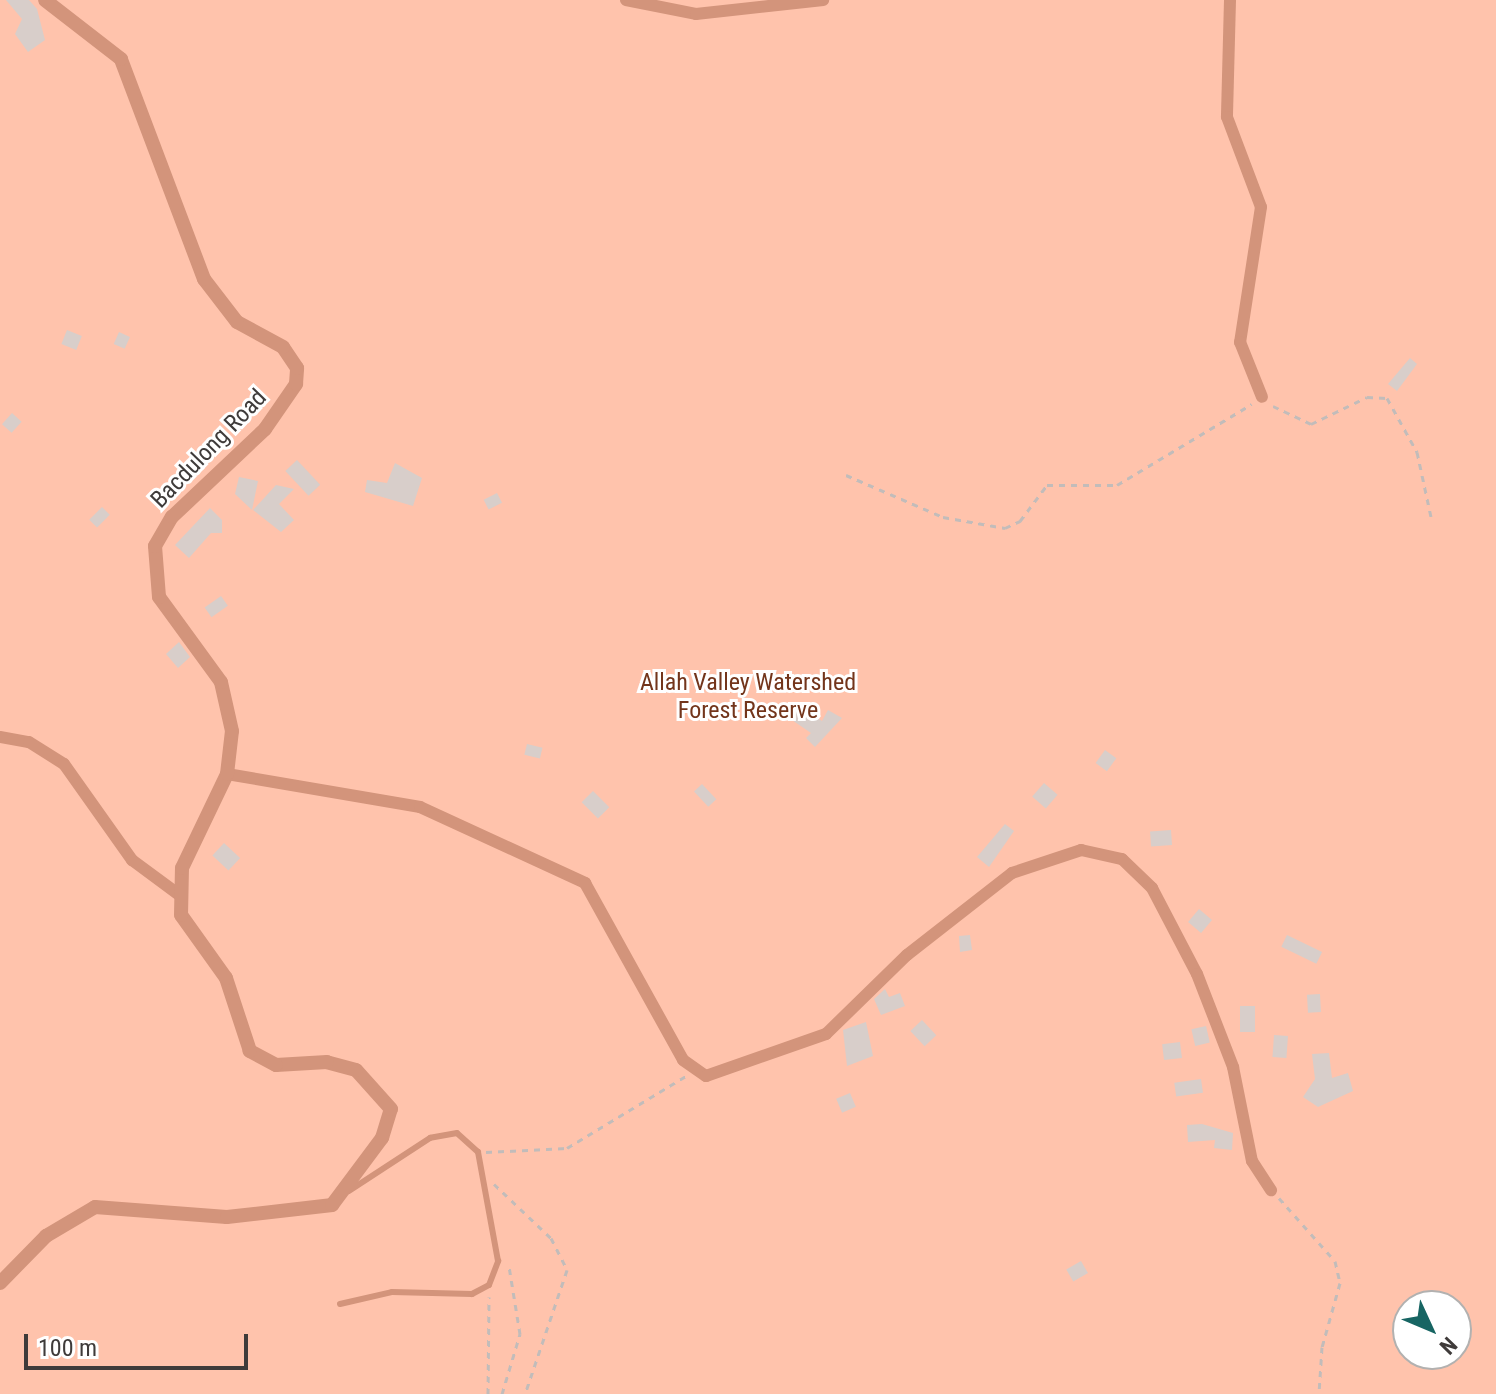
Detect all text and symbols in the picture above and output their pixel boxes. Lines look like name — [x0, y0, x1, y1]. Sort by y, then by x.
street label: Bacdulong Road — [145, 384, 273, 514]
park label: Allah Valley Watershed Forest Reserve — [640, 669, 856, 725]
north arrow — [1392, 1290, 1472, 1370]
scale bar — [28, 1318, 252, 1368]
text: N — [1435, 1332, 1462, 1359]
text: 100 m — [38, 1334, 97, 1362]

